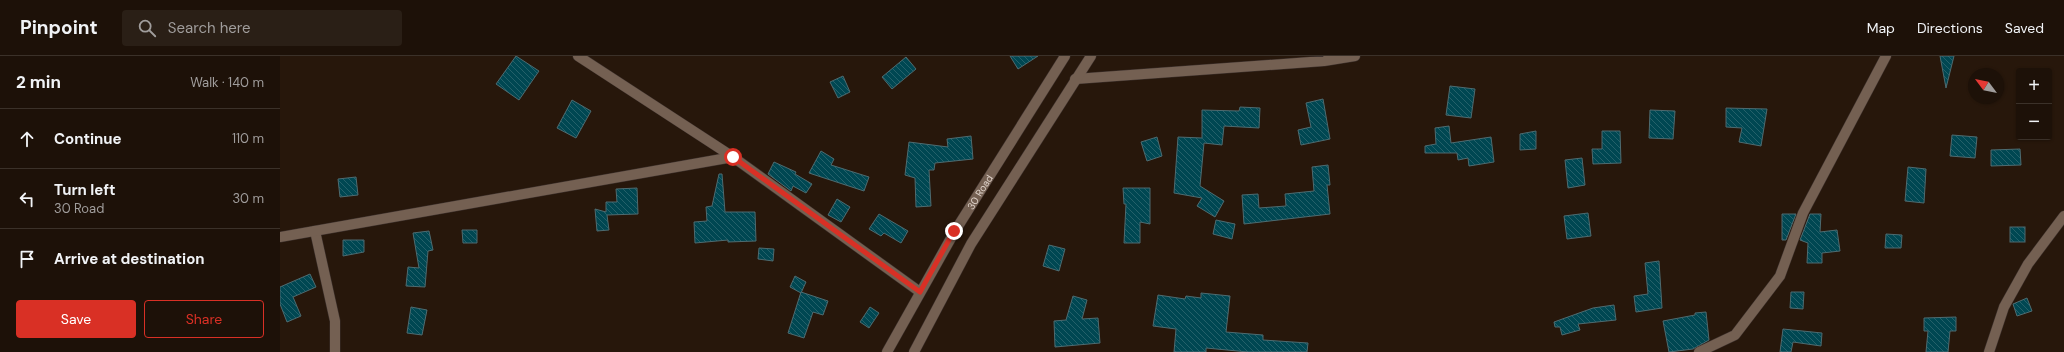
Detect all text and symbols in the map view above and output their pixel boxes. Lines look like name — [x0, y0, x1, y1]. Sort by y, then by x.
search box — [122, 10, 402, 46]
text: Pinpoint — [20, 15, 98, 40]
icon: search — [136, 17, 158, 39]
text: Search here — [168, 18, 251, 38]
text: Map — [1867, 19, 1895, 37]
text: Directions — [1917, 19, 1983, 37]
text: Saved — [2005, 19, 2044, 37]
north arrow — [1968, 68, 2004, 104]
map controls — [2016, 68, 2052, 140]
button: + — [2016, 68, 2052, 104]
text: 2 min — [16, 71, 61, 93]
text: Walk · 140 m — [190, 74, 264, 91]
button: − — [2016, 104, 2052, 140]
icon: ahead — [16, 128, 38, 150]
text: Continue — [54, 129, 122, 149]
text: 110 m — [232, 130, 264, 147]
route start — [724, 148, 742, 166]
street label: 30 Road — [964, 172, 996, 212]
text: Turn left — [54, 180, 115, 200]
icon: left — [16, 188, 38, 210]
text: 30 m — [232, 190, 264, 207]
text: 30 Road — [54, 200, 104, 217]
route end — [945, 222, 963, 240]
icon: arrive — [16, 248, 38, 270]
text: Arrive at destination — [54, 249, 205, 269]
button: Save — [16, 300, 136, 338]
button: Share — [144, 300, 264, 338]

